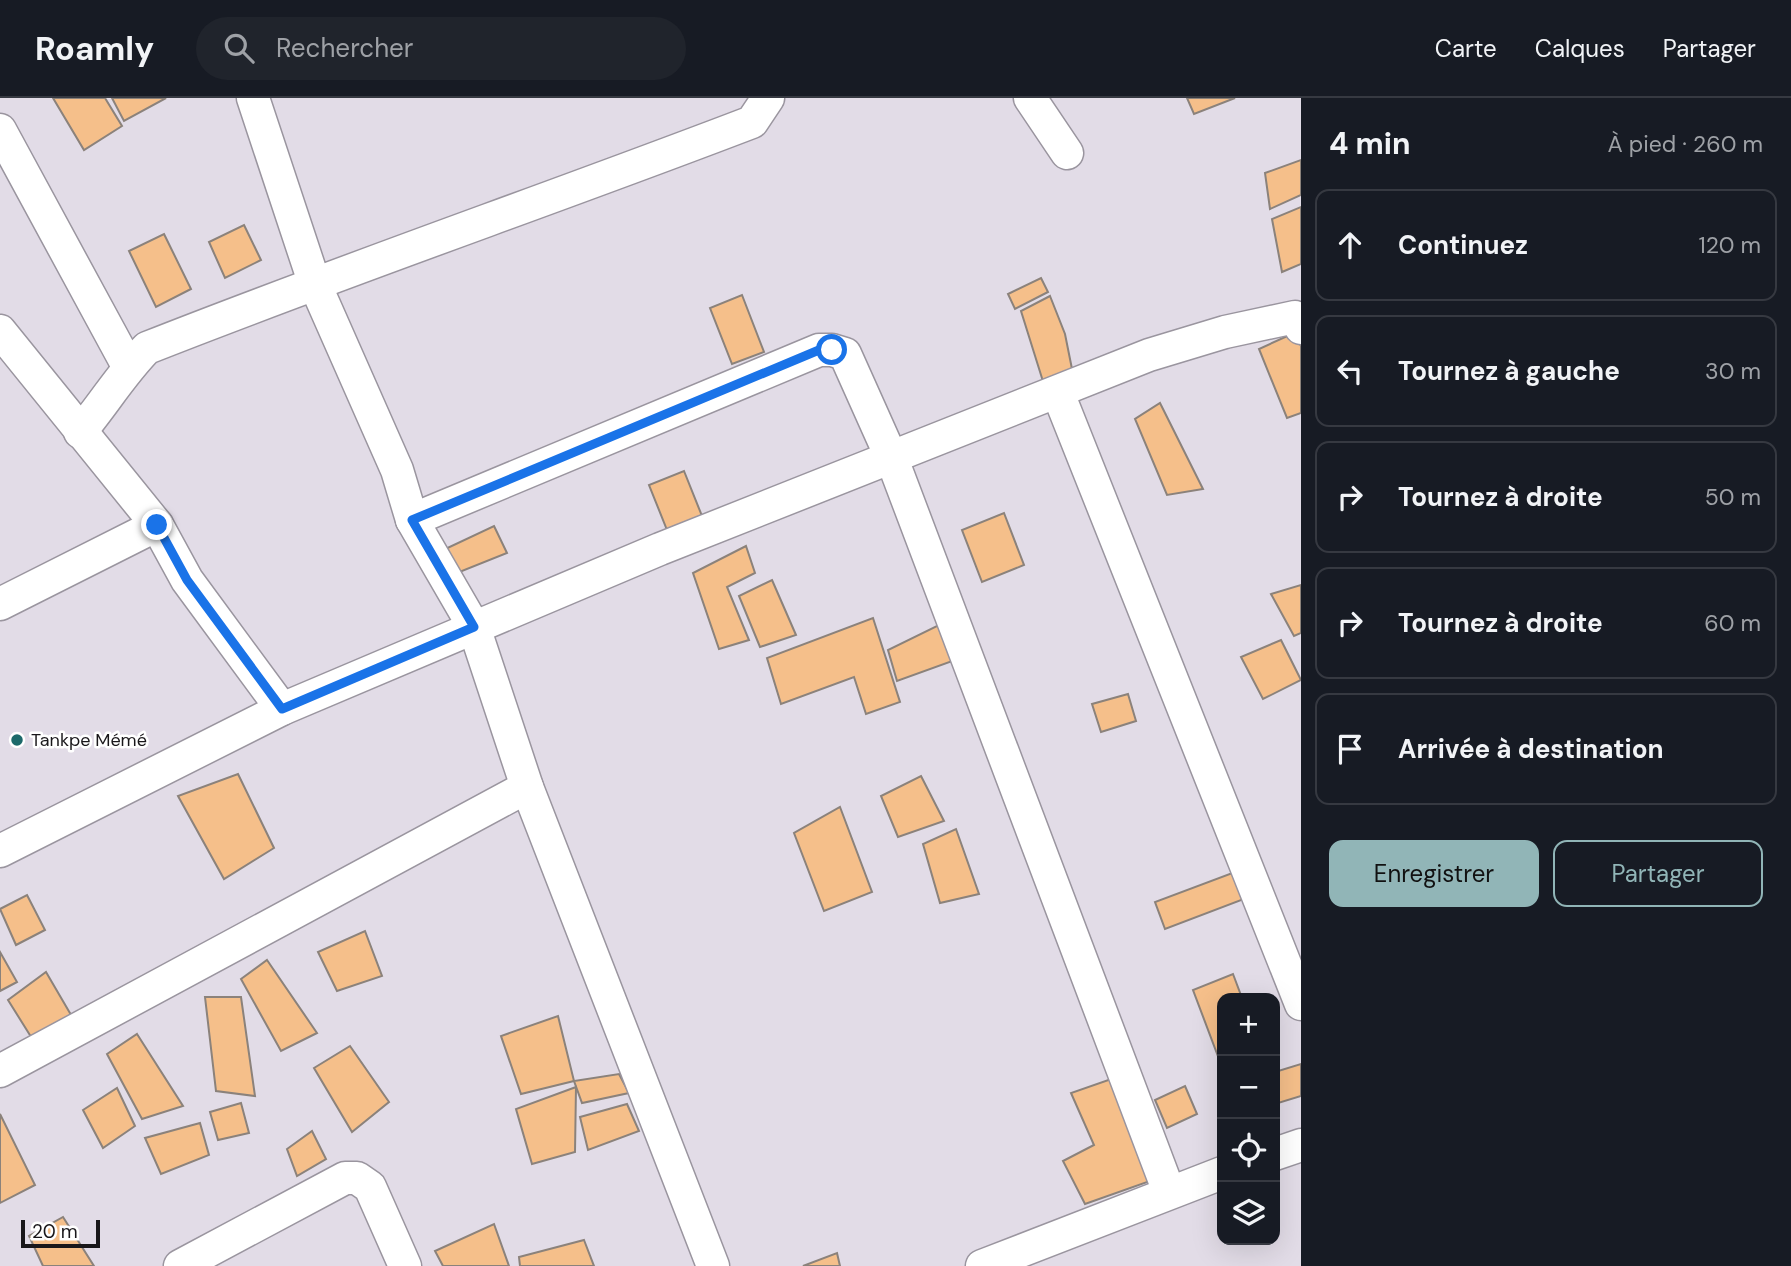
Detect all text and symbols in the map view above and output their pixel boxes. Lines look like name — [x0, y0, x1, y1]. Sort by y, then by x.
search box — [196, 17, 686, 80]
text: Roamly — [35, 27, 154, 70]
icon: search — [220, 29, 258, 67]
text: Rechercher — [276, 31, 413, 65]
text: Carte — [1435, 33, 1497, 64]
text: Calques — [1535, 33, 1625, 64]
text: Partager — [1663, 33, 1756, 64]
text: 4 min — [1329, 124, 1411, 163]
text: À pied · 260 m — [1607, 129, 1763, 159]
icon: ahead — [1331, 226, 1369, 264]
text: Continuez — [1398, 228, 1528, 262]
text: 120 m — [1698, 230, 1761, 260]
route start — [816, 334, 847, 365]
icon: left — [1331, 352, 1369, 390]
text: Tournez à gauche — [1398, 354, 1620, 388]
text: 30 m — [1705, 356, 1761, 386]
icon: right — [1331, 478, 1369, 516]
text: Tournez à droite — [1398, 480, 1603, 514]
text: 50 m — [1705, 482, 1761, 512]
route end — [141, 509, 172, 540]
icon: right — [1331, 604, 1369, 642]
text: Tournez à droite — [1398, 606, 1603, 640]
text: 60 m — [1704, 608, 1761, 638]
place label: Tankpe Mémé — [31, 728, 147, 752]
icon: arrive — [1331, 730, 1369, 768]
marker: Tankpe Mémé — [9, 732, 25, 748]
text: Arrivée à destination — [1398, 732, 1664, 766]
button: Enregistrer — [1329, 840, 1539, 907]
button: Partager — [1553, 840, 1763, 907]
map controls — [1217, 993, 1280, 1245]
button: + — [1217, 993, 1280, 1056]
button: − — [1217, 1056, 1280, 1119]
button: locate — [1217, 1119, 1280, 1182]
button: layers — [1217, 1182, 1280, 1245]
scale bar — [21, 1217, 100, 1249]
text: 20 m — [32, 1219, 78, 1244]

